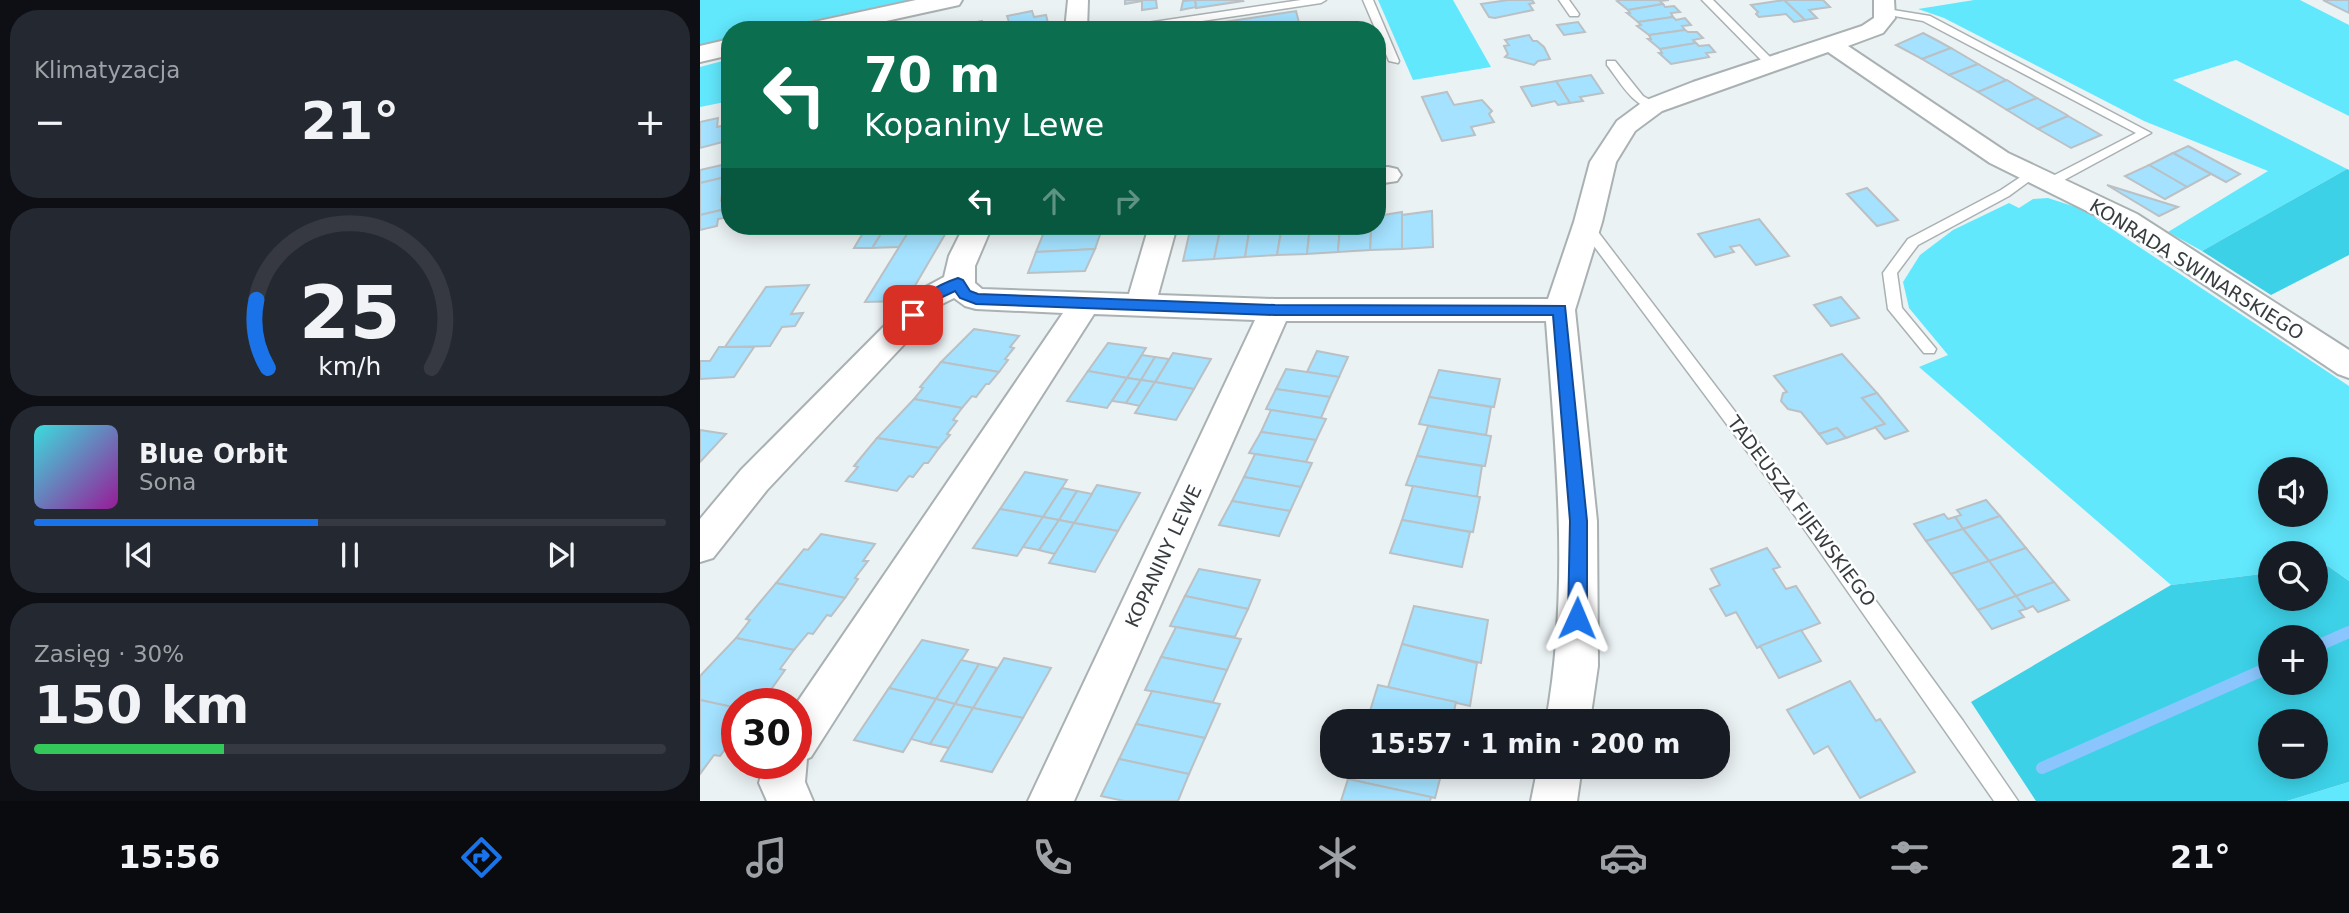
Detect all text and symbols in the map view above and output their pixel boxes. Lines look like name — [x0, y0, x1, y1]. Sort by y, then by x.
text: 70 m — [864, 47, 1000, 104]
icon: left — [749, 49, 840, 140]
text: Klimatyzacja — [34, 57, 180, 83]
text: 21° — [301, 91, 399, 151]
text: − — [34, 100, 66, 144]
text: + — [634, 100, 666, 144]
text: Kopaniny Lewe — [864, 106, 1104, 144]
icon: left — [962, 182, 1000, 220]
icon: ahead — [1035, 182, 1073, 220]
icon: right — [1108, 182, 1146, 220]
street label: KONRADA SWINARSKIEGO — [2086, 194, 2308, 344]
text: 25 — [299, 270, 401, 355]
pin — [883, 285, 943, 345]
icon: arrive — [894, 296, 932, 334]
text: km/h — [318, 351, 382, 380]
street label: TADEUSZA FIJEWSKIEGO — [1723, 411, 1881, 610]
text: Blue Orbit — [139, 439, 288, 469]
map controls — [2258, 457, 2328, 779]
button: sound — [2258, 457, 2328, 527]
text: Sona — [139, 469, 196, 495]
street label: KOPANINY LEWE — [1120, 481, 1206, 631]
icon: previous — [120, 536, 158, 574]
icon: pause — [331, 536, 369, 574]
icon: next — [542, 536, 580, 574]
button: search — [2258, 541, 2328, 611]
position arrow — [1540, 581, 1614, 655]
button: + — [2258, 625, 2328, 695]
text: Zasięg · 30% — [34, 641, 184, 667]
text: 150 km — [34, 675, 249, 735]
speed limit sign: 30 — [721, 688, 812, 779]
button: − — [2258, 709, 2328, 779]
text: 15:57 · 1 min · 200 m — [1370, 729, 1680, 759]
icon: directions — [457, 833, 506, 882]
icon: music — [742, 833, 791, 882]
icon: phone — [1028, 833, 1077, 882]
icon: climate — [1313, 833, 1362, 882]
icon: car — [1599, 833, 1648, 882]
icon: filters — [1885, 833, 1934, 882]
text: 15:56 — [118, 838, 220, 876]
text: 21° — [2170, 838, 2231, 876]

